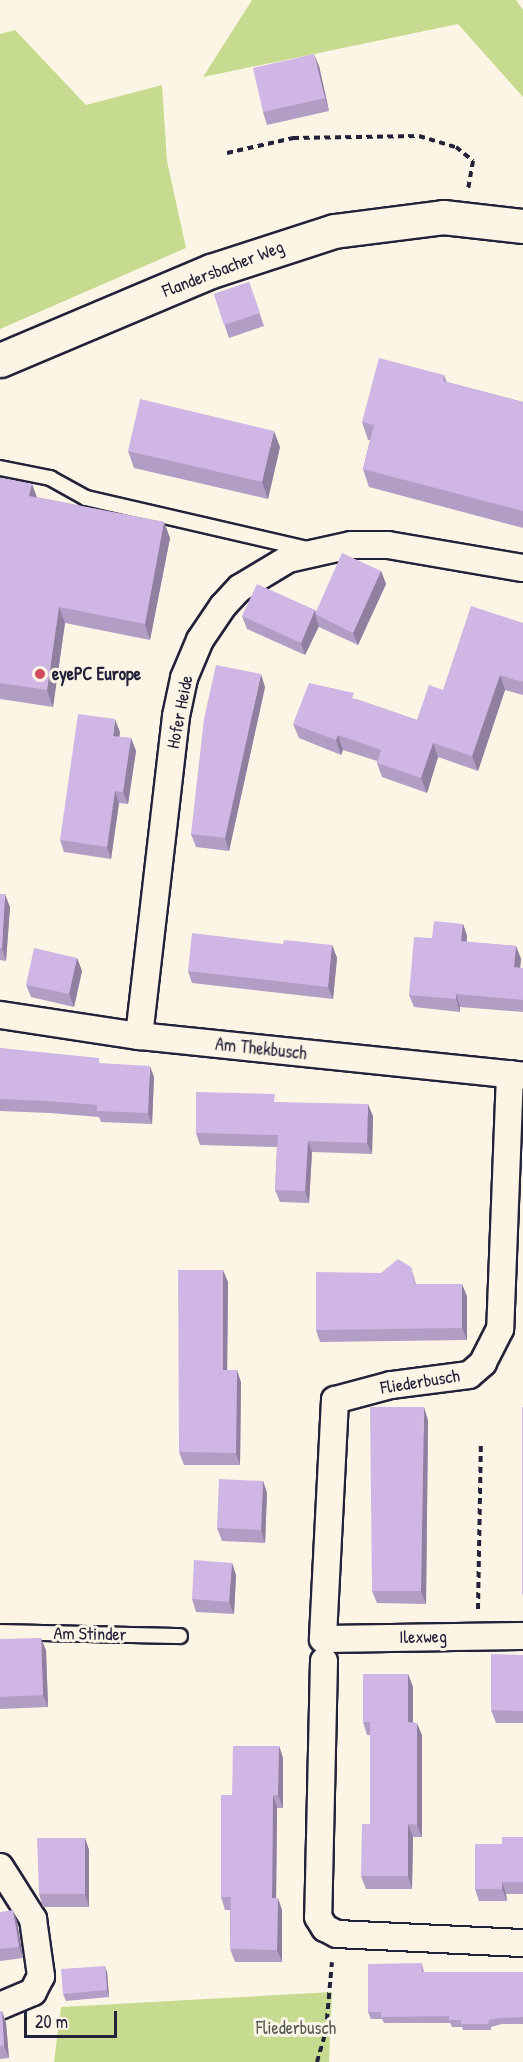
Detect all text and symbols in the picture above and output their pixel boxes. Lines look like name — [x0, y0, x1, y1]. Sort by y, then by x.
street label: Flandersbacher Weg — [159, 236, 287, 302]
place label: eyePC Europe — [52, 663, 141, 685]
marker: eyePC Europe — [33, 667, 47, 681]
street label: Hofer Heide — [162, 674, 198, 750]
street label: Am Thekbusch — [214, 1033, 308, 1065]
street label: Fliederbusch — [379, 1365, 461, 1399]
street label: Am Stinder — [53, 1623, 127, 1645]
street label: Ilexweg — [399, 1626, 447, 1648]
scale bar — [27, 1999, 120, 2037]
text: 20 m — [35, 2009, 68, 2034]
park label: Fliederbusch — [256, 2017, 336, 2039]

